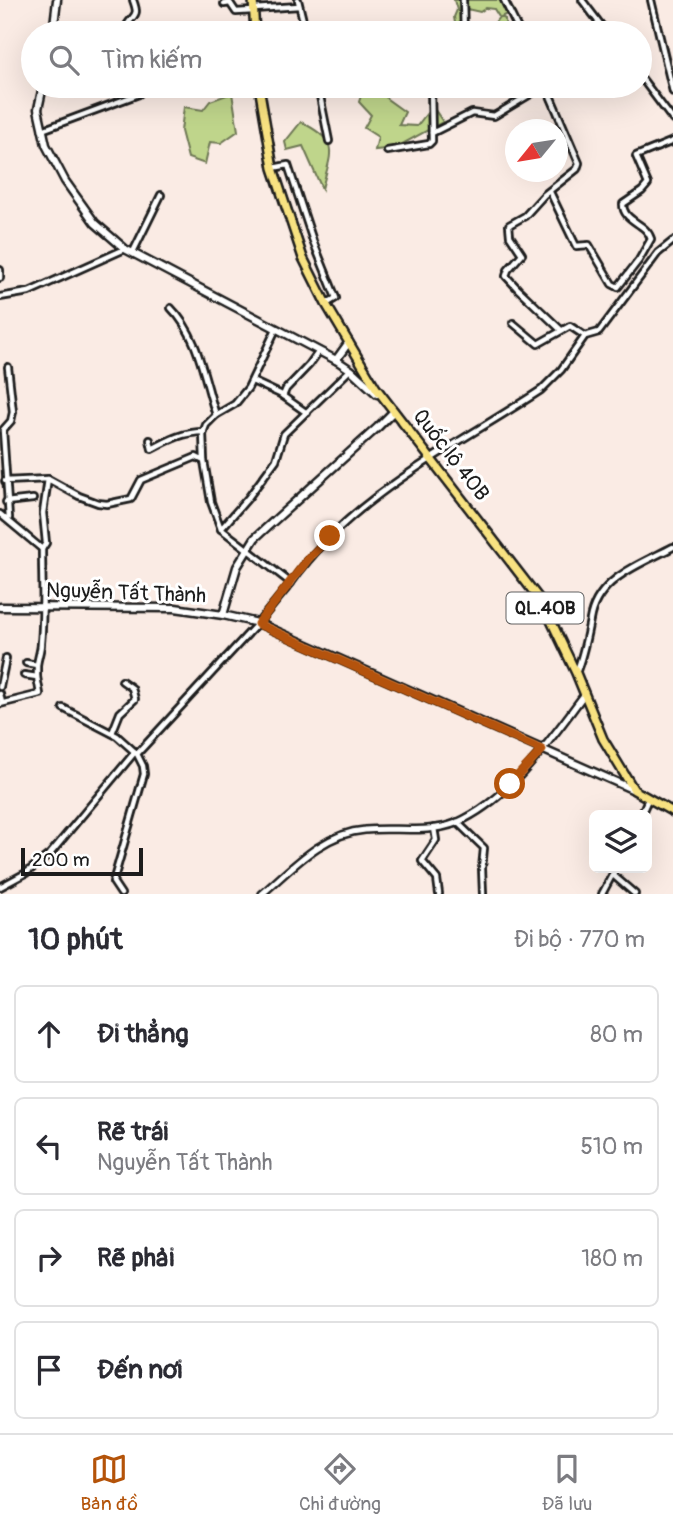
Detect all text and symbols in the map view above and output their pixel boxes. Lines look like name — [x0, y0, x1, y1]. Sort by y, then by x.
search box — [21, 21, 652, 98]
icon: search — [45, 41, 83, 79]
text: Tìm kiếm — [101, 44, 202, 76]
north arrow — [505, 119, 568, 182]
street label: Quốc lộ 40B — [407, 404, 495, 506]
route end — [314, 520, 345, 551]
street label: Nguyễn Tất Thành — [45, 577, 207, 609]
road number: QL.40B — [506, 593, 584, 624]
route start — [494, 768, 525, 799]
map controls — [589, 810, 652, 873]
button: layers — [589, 810, 652, 873]
scale bar — [21, 845, 144, 877]
text: 200 m — [32, 848, 90, 872]
text: 10 phút — [28, 921, 123, 958]
text: Đi bộ · 770 m — [514, 925, 645, 954]
icon: ahead — [30, 1015, 68, 1053]
text: Đi thẳng — [97, 1018, 189, 1050]
text: 80 m — [590, 1020, 643, 1049]
text: Rẽ trái — [97, 1116, 168, 1148]
icon: left — [30, 1127, 68, 1165]
text: 510 m — [580, 1132, 643, 1161]
text: Nguyễn Tất Thành — [97, 1148, 272, 1177]
icon: right — [30, 1239, 68, 1277]
text: Rẽ phải — [97, 1242, 174, 1274]
text: 180 m — [581, 1244, 643, 1273]
icon: arrive — [30, 1351, 68, 1389]
text: Đến nơi — [97, 1354, 182, 1386]
tab: Bản đồ — [81, 1450, 138, 1516]
tab: Chỉ đường — [299, 1450, 381, 1516]
tab: Đã lưu — [542, 1450, 592, 1516]

